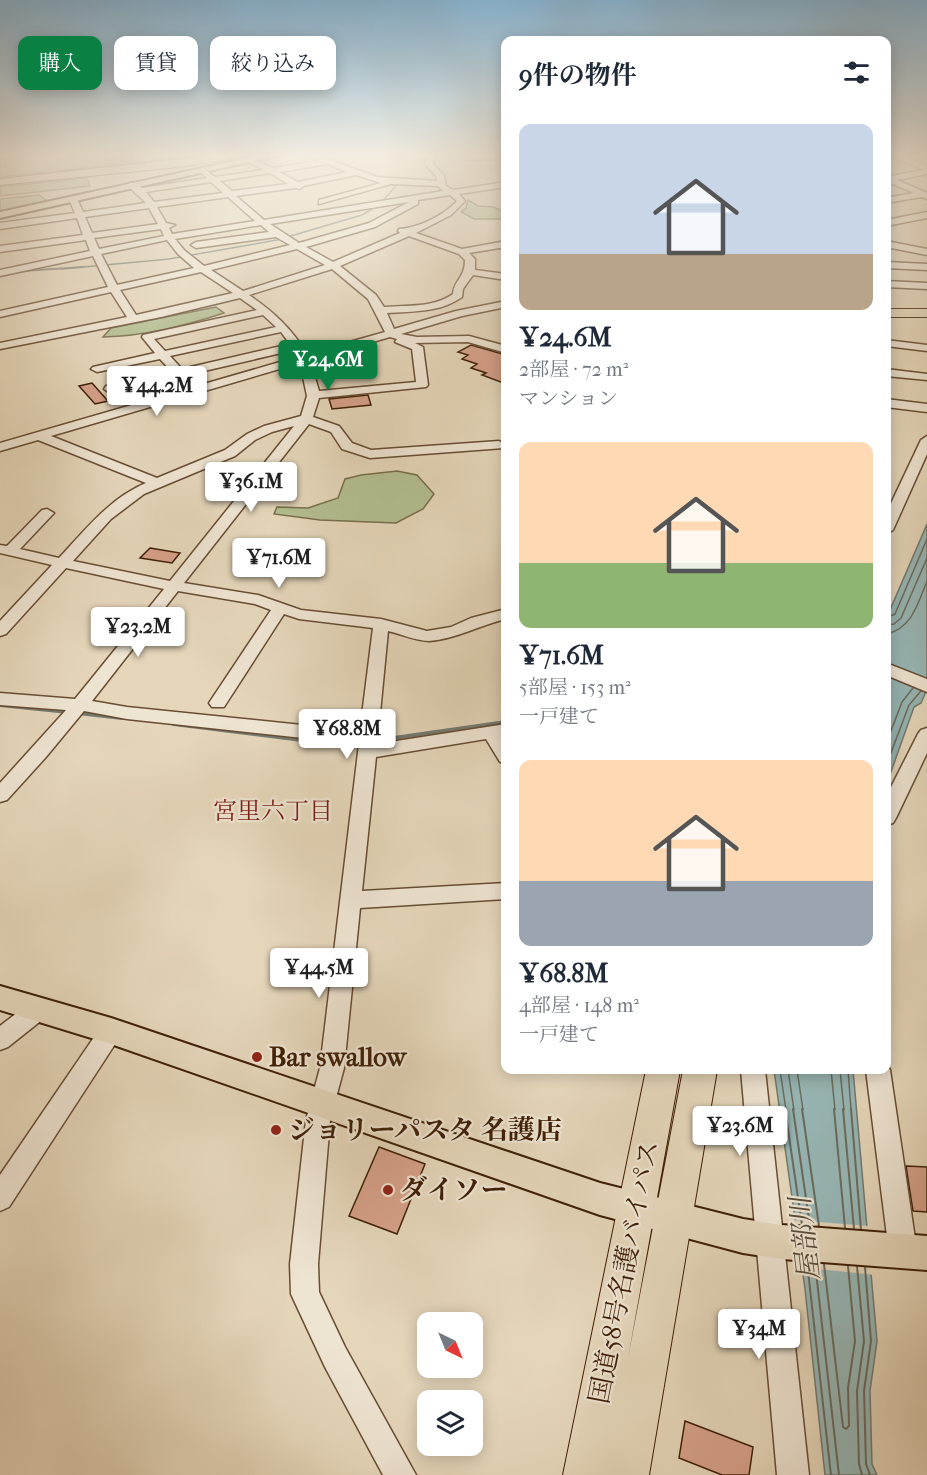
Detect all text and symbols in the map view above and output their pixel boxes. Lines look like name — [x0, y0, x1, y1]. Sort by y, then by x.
chip: 購入 — [18, 36, 102, 90]
chip: 賃貸 — [114, 36, 198, 90]
chip: 絞り込み — [210, 36, 336, 90]
icon: filters — [840, 56, 873, 89]
text: 9件の物件 — [519, 60, 637, 91]
icon: home — [642, 163, 750, 271]
text: ¥24.6M — [519, 322, 612, 353]
pin: ¥24.6M — [279, 340, 377, 391]
text: ¥24.6M — [292, 348, 364, 371]
text: 2部屋 · 72 m² — [519, 358, 628, 381]
pin: ¥44.2M — [108, 366, 206, 417]
text: ¥44.2M — [121, 374, 193, 397]
text: マンション — [519, 387, 618, 410]
pin: ¥36.1M — [202, 462, 300, 513]
text: ¥36.1M — [219, 470, 283, 493]
icon: home — [642, 481, 750, 589]
pin: ¥71.6M — [230, 538, 328, 589]
text: ¥71.6M — [246, 546, 312, 569]
pin: ¥23.2M — [89, 607, 187, 658]
text: ¥23.2M — [105, 615, 171, 638]
text: ¥71.6M — [519, 640, 604, 671]
text: 5部屋 · 153 m² — [519, 676, 631, 699]
text: 一戸建て — [519, 705, 599, 728]
pin: ¥68.8M — [298, 709, 396, 760]
text: ¥68.8M — [313, 717, 381, 740]
district label: 宮里六丁目 — [213, 797, 333, 825]
icon: home — [642, 799, 750, 907]
pin: ¥44.5M — [270, 948, 368, 999]
text: ¥44.5M — [284, 956, 354, 979]
text: ¥68.8M — [519, 958, 608, 989]
text: 4部屋 · 148 m² — [519, 994, 639, 1017]
text: 一戸建て — [519, 1023, 599, 1046]
place label: Bar swallow — [269, 1041, 408, 1073]
marker: Bar swallow — [250, 1050, 264, 1064]
pin: ¥23.6M — [691, 1106, 789, 1157]
place label: ジョリーパスタ 名護店 — [288, 1114, 562, 1146]
text: ¥23.6M — [706, 1114, 774, 1137]
marker: ジョリーパスタ 名護店 — [269, 1123, 283, 1137]
street label: 国道58号名護バイパス — [583, 1138, 665, 1406]
place label: ダイソー — [400, 1174, 507, 1206]
marker: ダイソー — [381, 1183, 395, 1197]
water label: 屋部川 — [783, 1192, 826, 1283]
pin: ¥34M — [723, 1309, 795, 1360]
north arrow — [417, 1312, 483, 1378]
map controls — [417, 1312, 483, 1456]
text: ¥34M — [732, 1317, 786, 1340]
button: layers — [417, 1390, 483, 1456]

